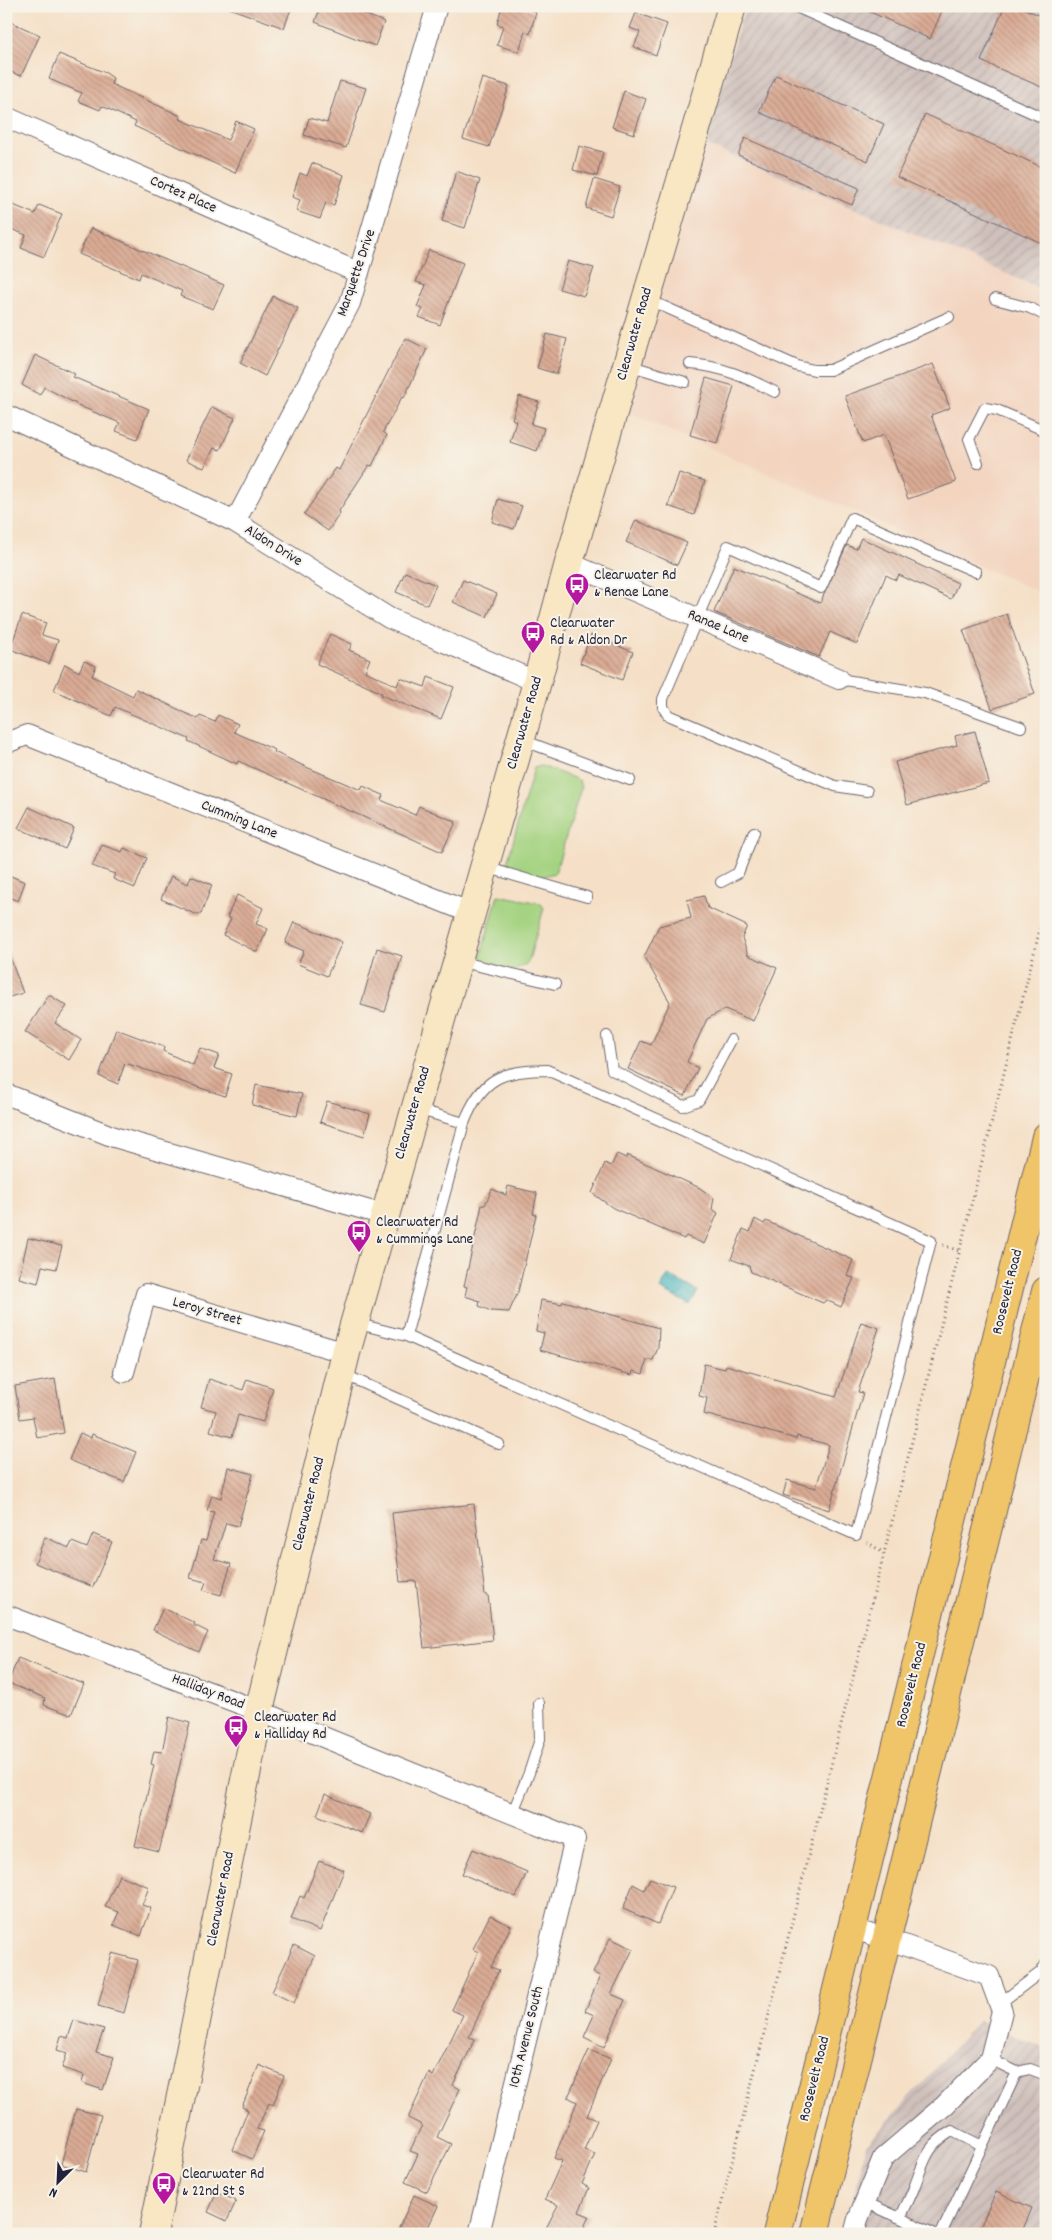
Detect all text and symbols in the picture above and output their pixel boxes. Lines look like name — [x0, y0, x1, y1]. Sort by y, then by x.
street label: Cortez Place — [146, 171, 220, 220]
street label: Marquette Drive — [332, 226, 382, 320]
street label: Clearwater Road — [611, 285, 659, 383]
street label: Aldon Drive — [240, 520, 307, 573]
place label: Clearwater Rd & Renae Lane — [594, 565, 676, 604]
bus stop icon: Clearwater Rd & Renae Lane — [564, 572, 590, 606]
street label: Ranae Lane — [684, 604, 753, 650]
place label: Clearwater Rd & Aldon Dr — [550, 613, 627, 652]
bus stop icon: Clearwater Rd & Aldon Dr — [520, 620, 546, 654]
street label: Clearwater Road — [501, 674, 549, 772]
street label: Cumming Lane — [197, 795, 281, 845]
street label: Clearwater Road — [389, 1064, 437, 1162]
place label: Clearwater Rd & Cummings Lane — [376, 1212, 474, 1251]
bus stop icon: Clearwater Rd & Cummings Lane — [346, 1219, 372, 1253]
street label: Roosevelt Road — [987, 1247, 1029, 1337]
street label: Leroy Street — [170, 1292, 245, 1332]
street label: Clearwater Road — [287, 1455, 331, 1553]
street label: Roosevelt Road — [891, 1640, 933, 1730]
street label: Halliday Road — [168, 1668, 248, 1716]
place label: Clearwater Rd & Halliday Rd — [254, 1707, 336, 1746]
bus stop icon: Clearwater Rd & Halliday Rd — [223, 1714, 249, 1748]
street label: Clearwater Road — [201, 1850, 241, 1948]
street label: 10th Avenue South — [504, 1984, 550, 2090]
street label: Roosevelt Road — [794, 2034, 836, 2124]
north arrow — [32, 2158, 82, 2208]
place label: Clearwater Rd & 22nd St S — [182, 2164, 264, 2203]
bus stop icon: Clearwater Rd & 22nd St S — [151, 2171, 177, 2205]
text: N — [46, 2181, 61, 2203]

